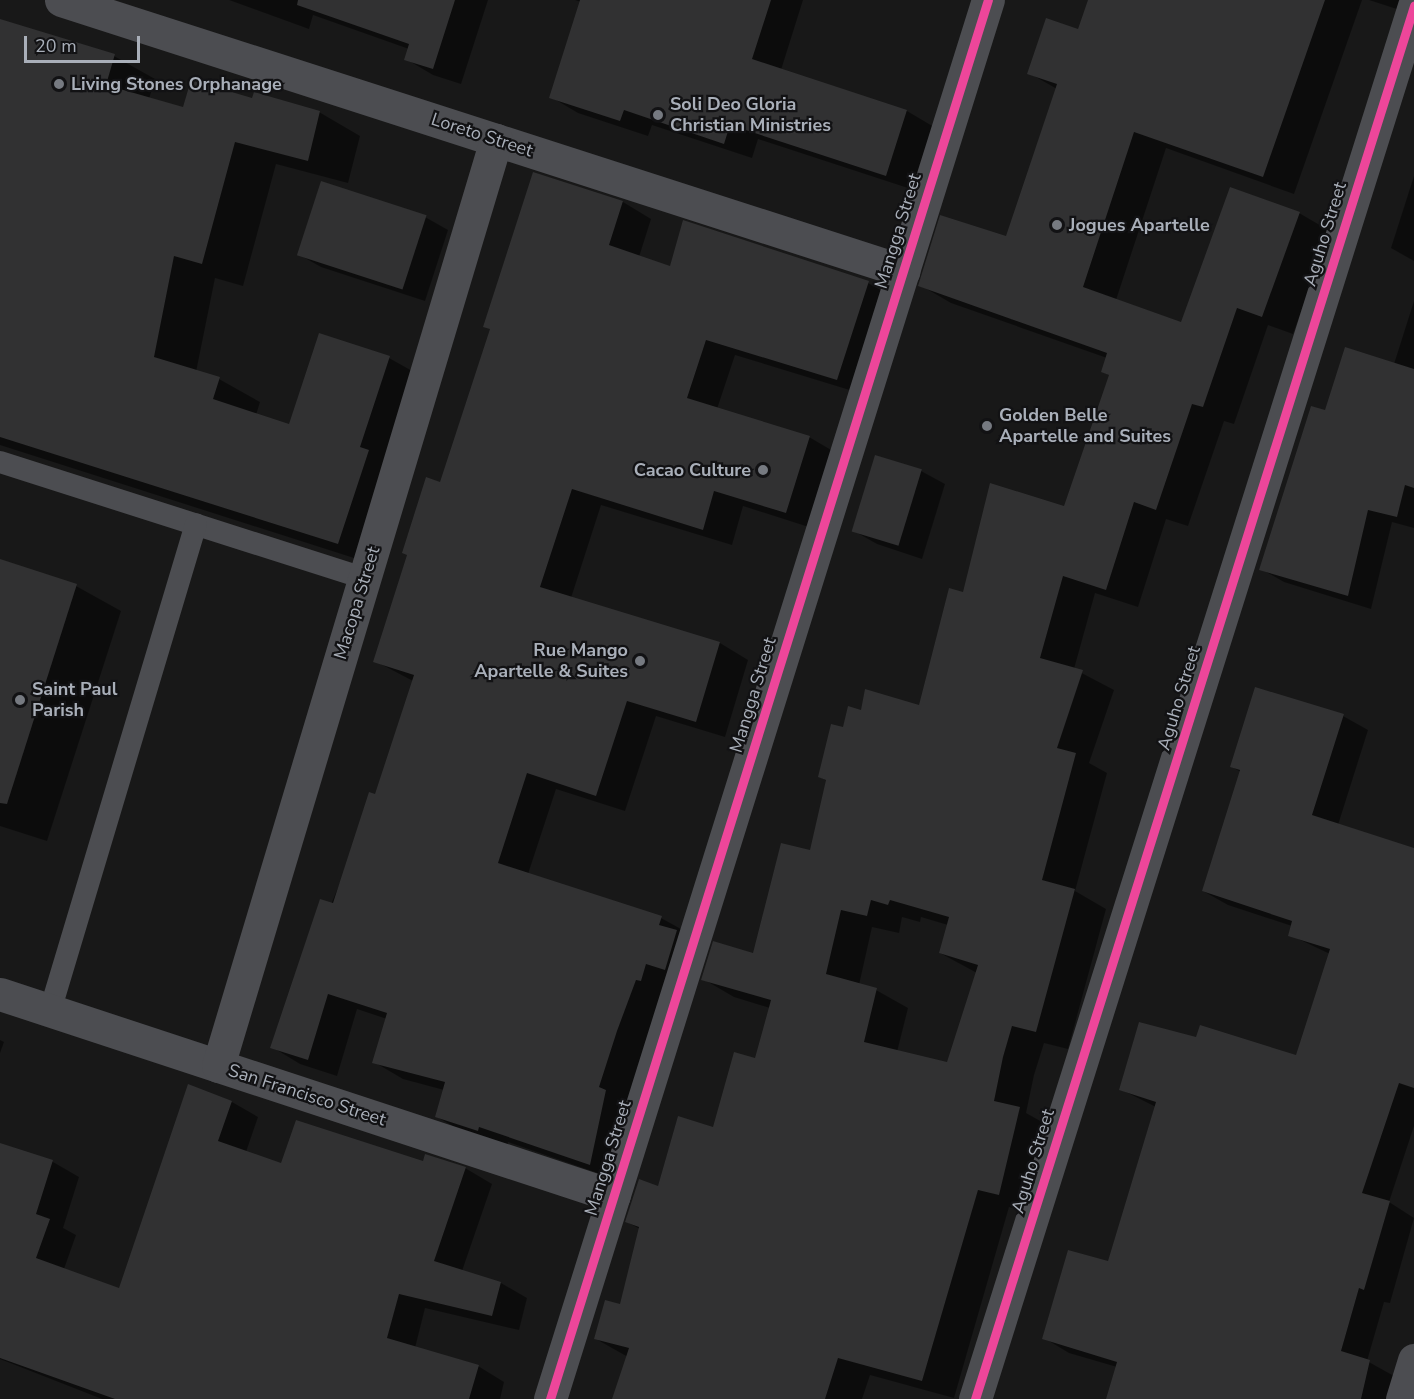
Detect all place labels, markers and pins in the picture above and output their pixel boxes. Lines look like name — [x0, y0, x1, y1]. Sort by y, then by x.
place label: Living Stones Orphanage — [71, 73, 282, 95]
marker: Living Stones Orphanage — [52, 77, 66, 91]
place label: Soli Deo Gloria Christian Ministries — [670, 94, 831, 136]
marker: Soli Deo Gloria Christian Ministries — [651, 108, 665, 122]
place label: Jogues Apartelle — [1069, 214, 1210, 236]
marker: Jogues Apartelle — [1050, 218, 1064, 232]
place label: Golden Belle Apartelle and Suites — [999, 405, 1171, 448]
marker: Golden Belle Apartelle and Suites — [980, 419, 994, 433]
place label: Cacao Culture — [634, 459, 751, 481]
marker: Cacao Culture — [756, 463, 770, 477]
place label: Rue Mango Apartelle & Suites — [474, 640, 628, 682]
marker: Rue Mango Apartelle & Suites — [633, 654, 647, 668]
place label: Saint Paul Parish — [32, 679, 117, 722]
marker: Saint Paul Parish — [13, 693, 27, 707]

